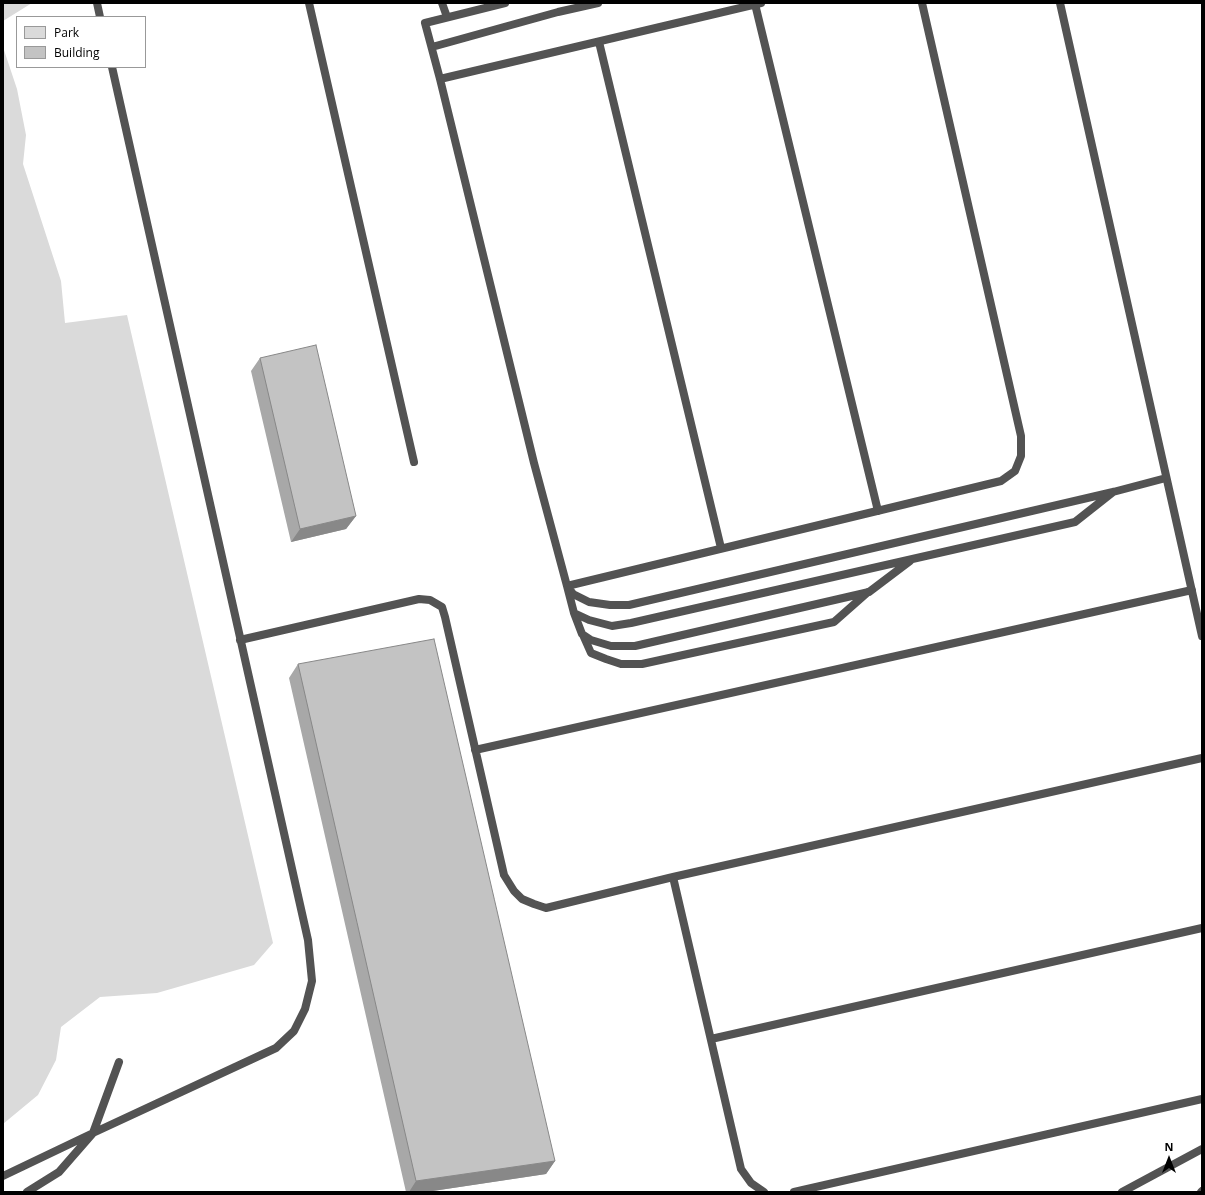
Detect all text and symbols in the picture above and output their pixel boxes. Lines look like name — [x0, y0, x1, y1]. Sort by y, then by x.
legend — [16, 16, 146, 68]
text: Park — [54, 24, 79, 41]
text: Building — [54, 44, 99, 61]
north arrow — [1149, 1139, 1189, 1179]
text: N — [1165, 1139, 1173, 1154]

